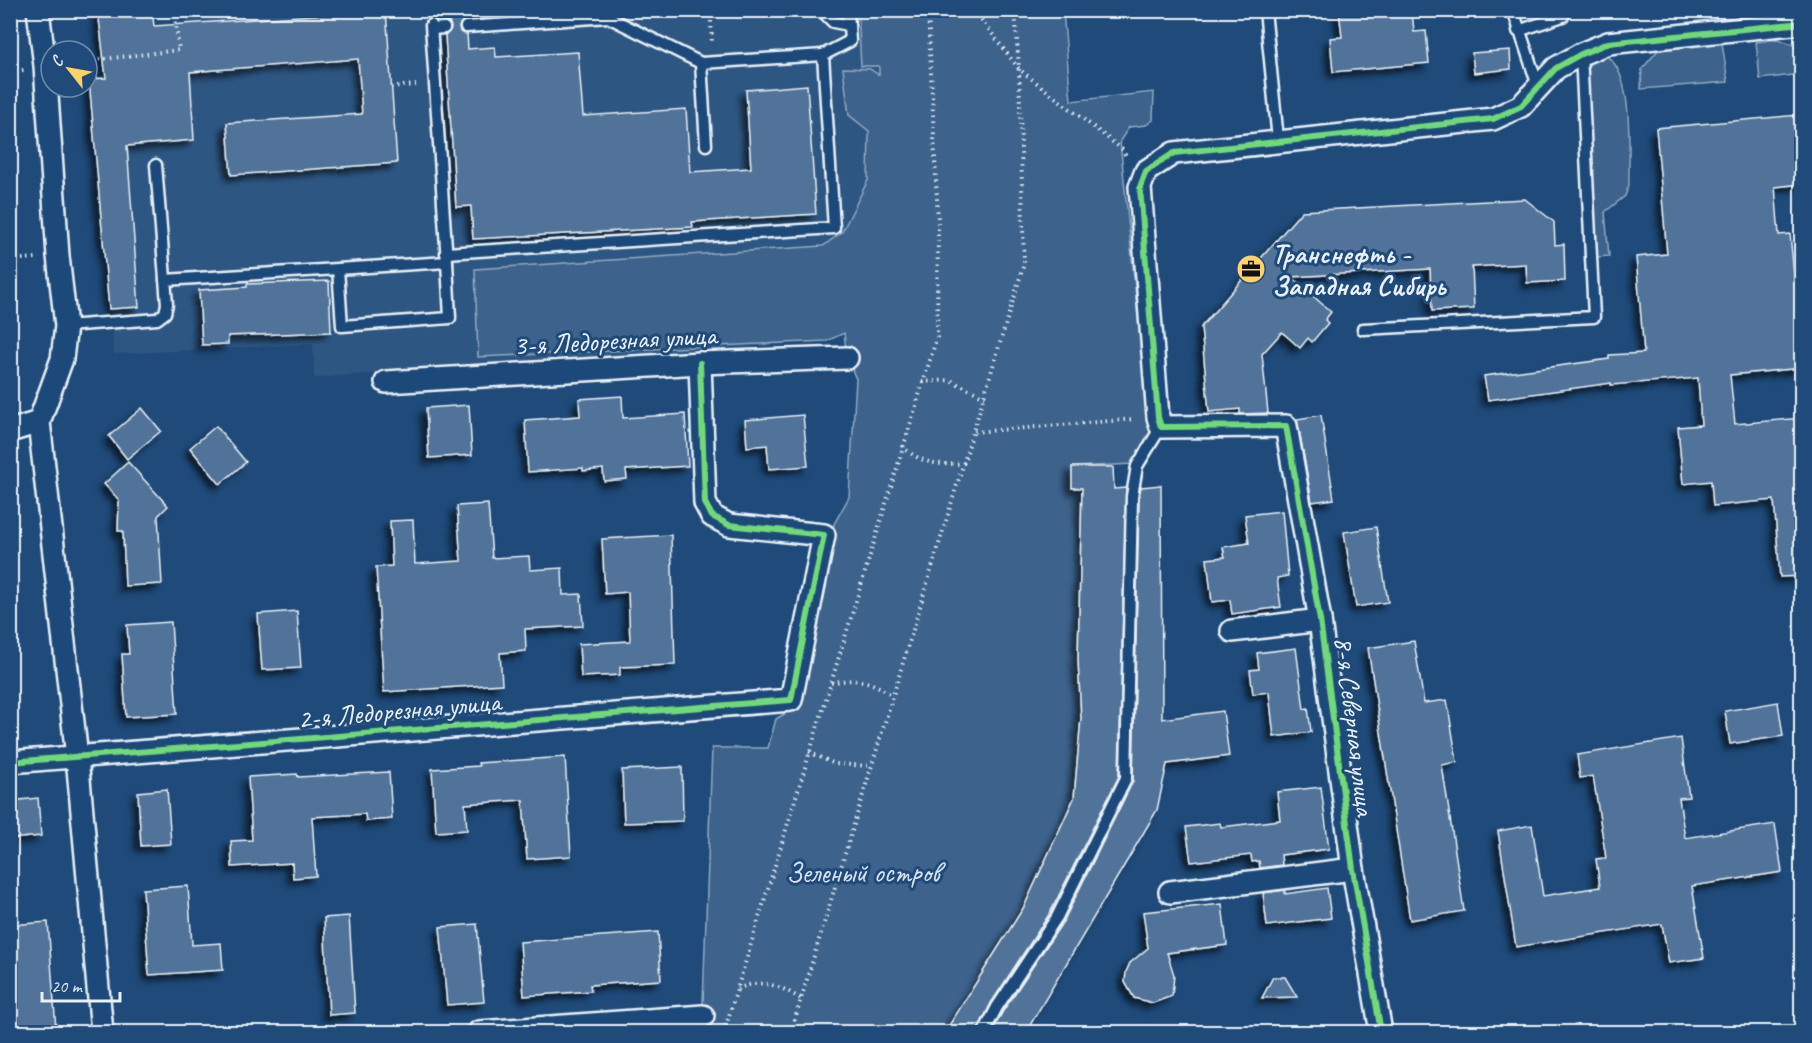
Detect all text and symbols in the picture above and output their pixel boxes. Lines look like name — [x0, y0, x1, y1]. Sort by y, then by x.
north arrow — [39, 39, 99, 99]
text: С — [46, 51, 69, 70]
place label: Транснефть - Западная Сибирь — [1272, 236, 1448, 303]
office icon: Транснефть - Западная Сибирь — [1235, 253, 1267, 285]
street label: 3-я Ледорезная улица — [513, 317, 720, 363]
street label: 8-я Северная улица — [1327, 634, 1384, 819]
street label: 2-я Ледорезная улица — [296, 683, 504, 736]
park label: Зеленый остров — [786, 855, 946, 890]
scale bar — [42, 965, 120, 1003]
text: 20 m — [51, 975, 84, 997]

